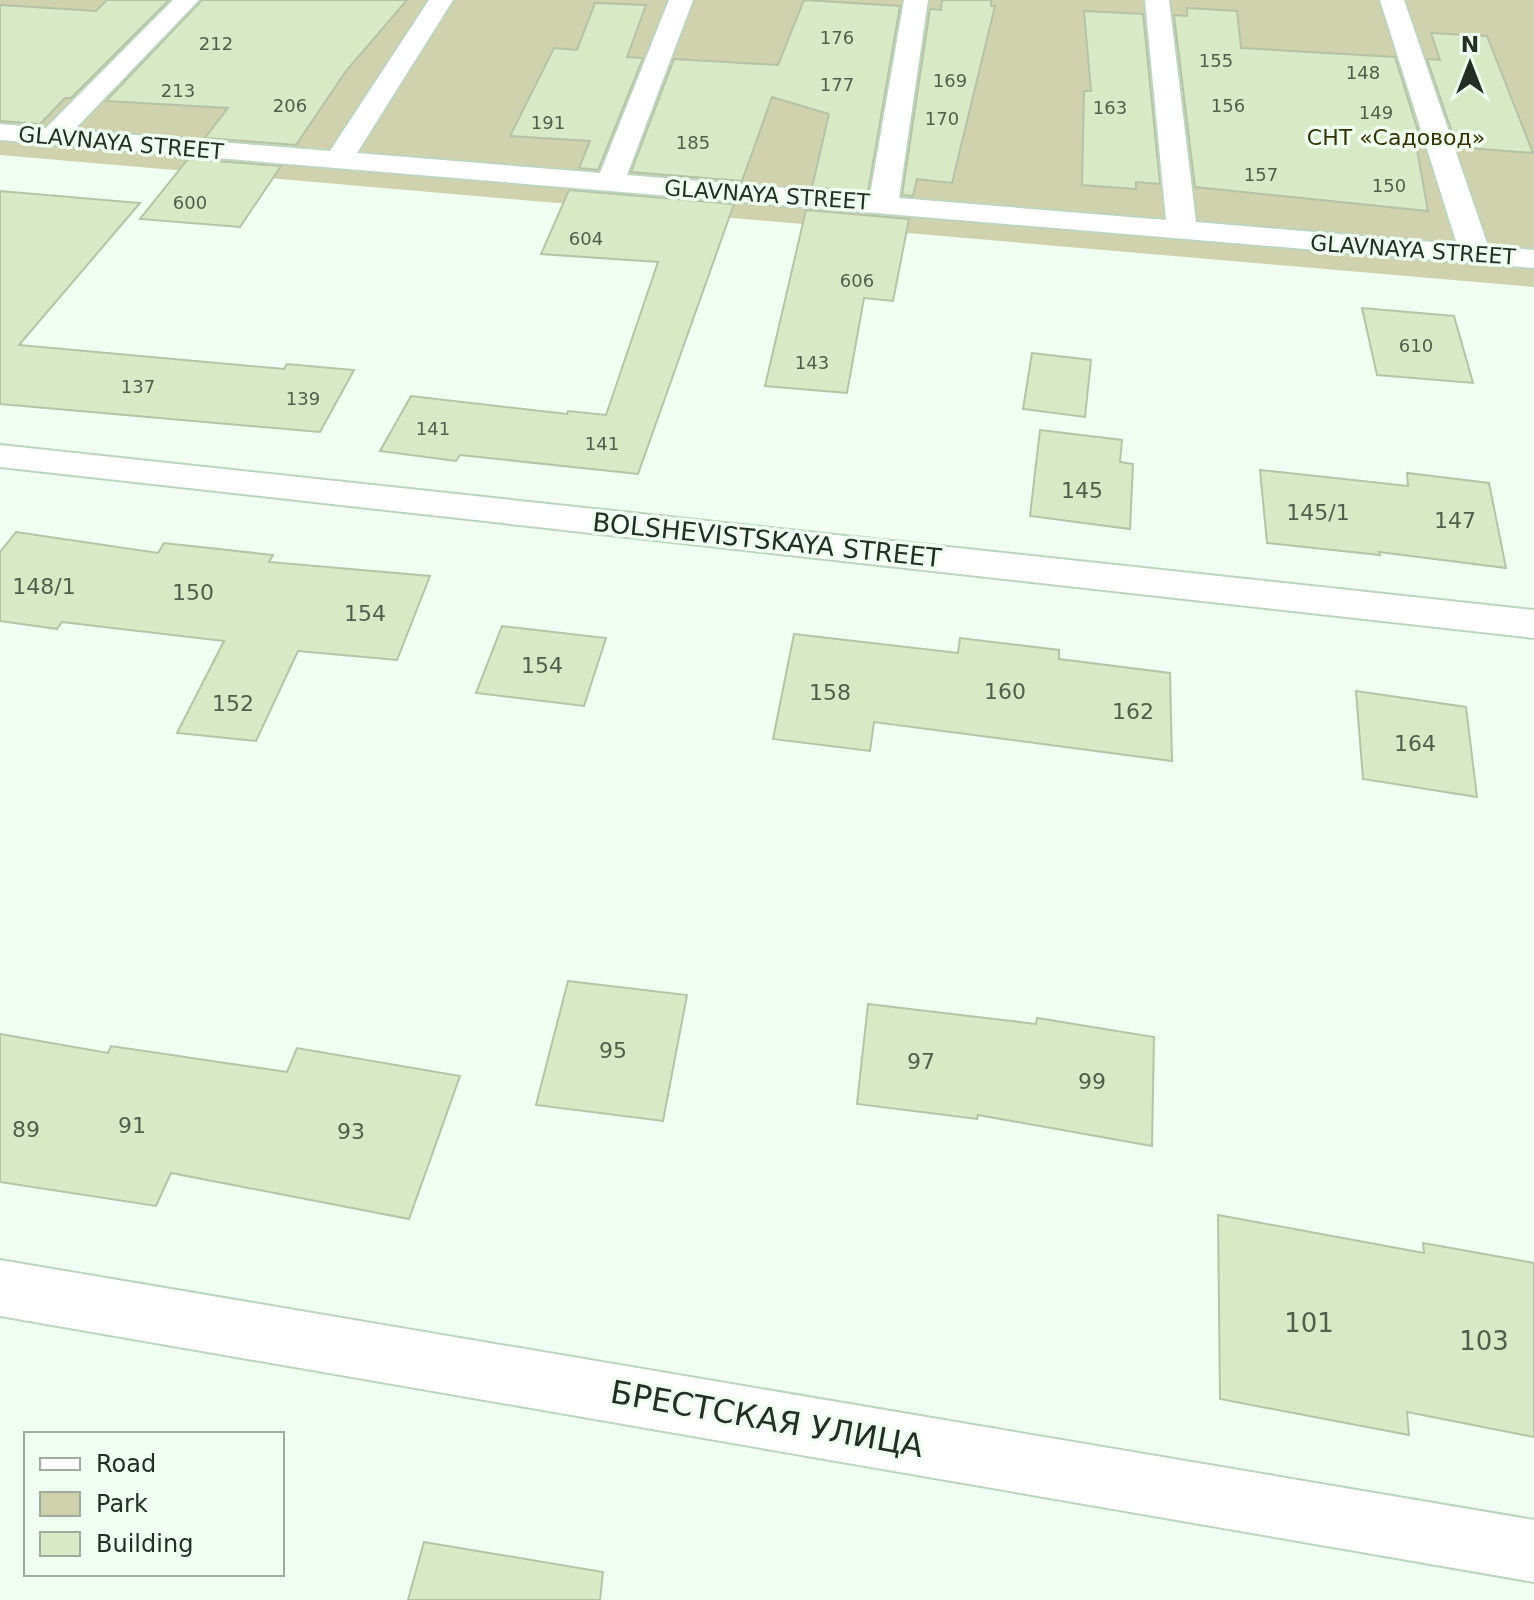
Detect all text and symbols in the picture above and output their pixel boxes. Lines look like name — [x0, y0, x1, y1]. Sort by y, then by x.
north arrow — [1430, 24, 1510, 104]
house number: 176 — [820, 27, 854, 48]
text: N — [1461, 32, 1479, 57]
house number: 212 — [199, 33, 233, 54]
house number: 155 — [1199, 50, 1233, 71]
house number: 148 — [1346, 62, 1380, 83]
house number: 169 — [933, 70, 967, 91]
house number: 177 — [820, 74, 854, 95]
house number: 213 — [161, 80, 195, 101]
house number: 206 — [273, 95, 307, 116]
house number: 156 — [1211, 95, 1245, 116]
house number: 163 — [1093, 97, 1127, 118]
house number: 149 — [1359, 102, 1393, 123]
house number: 170 — [925, 108, 959, 129]
house number: 191 — [531, 112, 565, 133]
street label: GLAVNAYA STREET — [17, 122, 225, 164]
park label: СНТ «Садовод» — [1307, 125, 1485, 150]
house number: 185 — [676, 132, 710, 153]
house number: 157 — [1244, 164, 1278, 185]
street label: GLAVNAYA STREET — [663, 175, 871, 215]
house number: 150 — [1372, 175, 1406, 196]
house number: 600 — [173, 192, 207, 213]
house number: 604 — [569, 228, 603, 249]
street label: GLAVNAYA STREET — [1309, 230, 1517, 270]
house number: 606 — [840, 270, 874, 291]
house number: 610 — [1399, 335, 1433, 356]
house number: 143 — [795, 352, 829, 373]
house number: 137 — [121, 376, 155, 397]
house number: 139 — [286, 388, 320, 409]
house number: 141 — [416, 418, 450, 439]
house number: 141 — [585, 433, 619, 454]
house number: 145 — [1061, 478, 1103, 503]
house number: 145/1 — [1286, 500, 1350, 525]
street label: BOLSHEVISTSKAYA STREET — [591, 507, 943, 573]
house number: 147 — [1434, 508, 1476, 533]
house number: 148/1 — [12, 574, 76, 599]
house number: 150 — [172, 580, 214, 605]
house number: 154 — [344, 601, 386, 626]
house number: 154 — [521, 653, 563, 678]
house number: 160 — [984, 679, 1026, 704]
house number: 158 — [809, 680, 851, 705]
house number: 152 — [212, 691, 254, 716]
house number: 162 — [1112, 699, 1154, 724]
house number: 164 — [1394, 731, 1436, 756]
house number: 95 — [599, 1038, 627, 1063]
house number: 97 — [907, 1049, 935, 1074]
house number: 99 — [1078, 1069, 1106, 1094]
house number: 91 — [118, 1113, 146, 1138]
house number: 89 — [12, 1117, 40, 1142]
house number: 93 — [337, 1119, 365, 1144]
house number: 101 — [1284, 1308, 1334, 1338]
house number: 103 — [1459, 1326, 1509, 1356]
street label: БРЕСТСКАЯ УЛИЦА — [608, 1373, 926, 1465]
legend — [24, 1432, 284, 1576]
text: Road — [96, 1450, 156, 1478]
text: Park — [96, 1490, 148, 1518]
text: Building — [96, 1530, 193, 1558]

